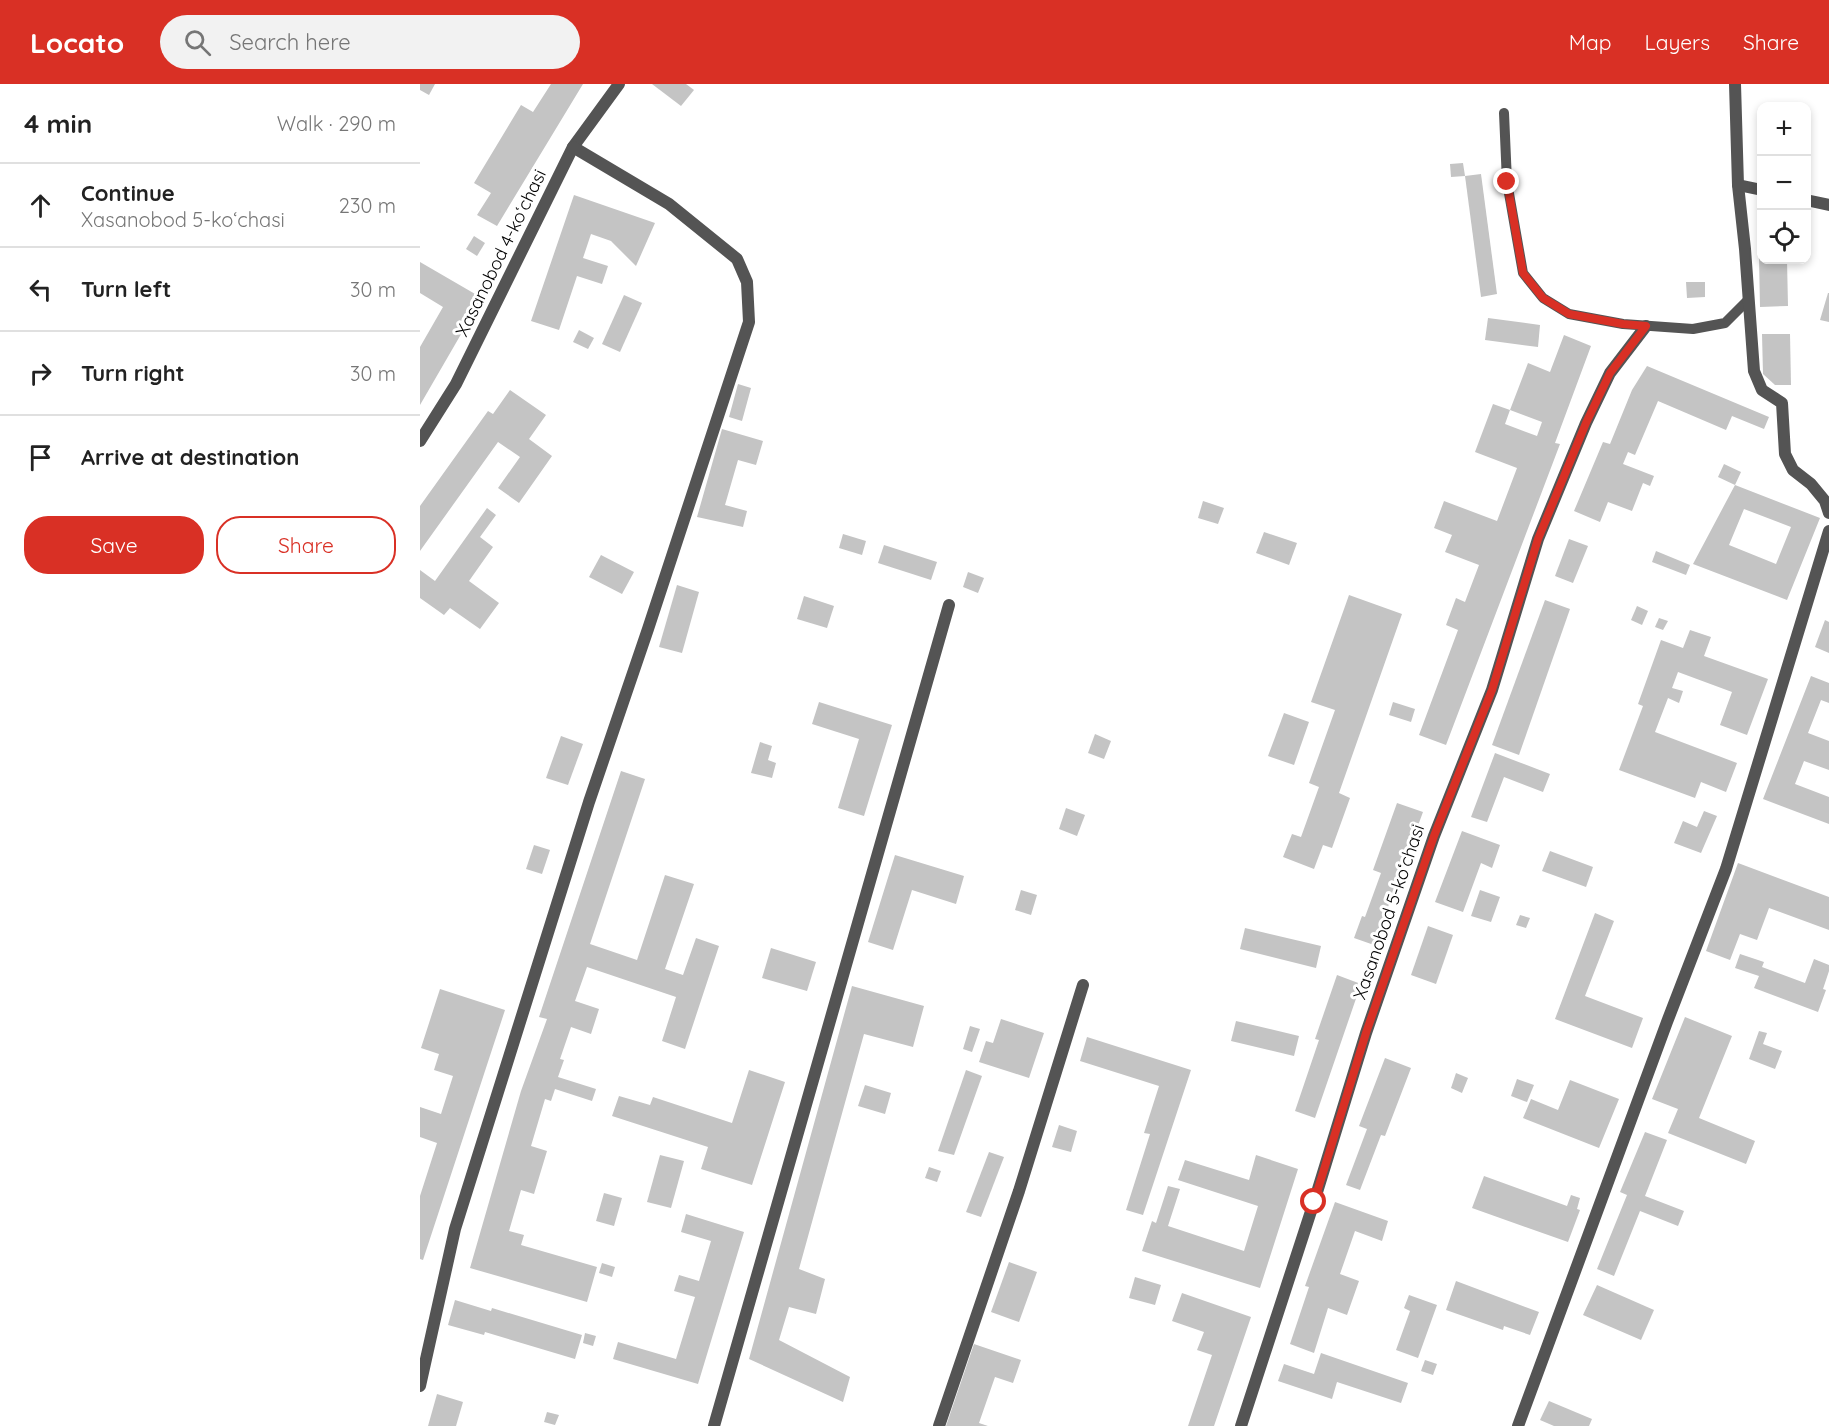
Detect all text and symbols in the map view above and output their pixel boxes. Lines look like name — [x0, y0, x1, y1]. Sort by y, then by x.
search box — [160, 15, 580, 69]
text: Locato — [30, 25, 124, 60]
icon: search — [181, 26, 214, 59]
text: Search here — [229, 28, 351, 56]
text: Map — [1569, 29, 1612, 55]
text: Layers — [1645, 29, 1710, 55]
text: Share — [1743, 29, 1799, 55]
map controls — [1757, 102, 1811, 264]
button: + — [1757, 102, 1811, 156]
text: 4 min — [24, 107, 92, 140]
text: Walk · 290 m — [277, 111, 396, 136]
button: − — [1757, 156, 1811, 210]
street label: Xasanobod 4-koʻchasi — [450, 165, 551, 340]
route end — [1493, 168, 1519, 194]
text: Continue — [81, 179, 175, 207]
icon: ahead — [24, 189, 57, 222]
text: 230 m — [339, 193, 396, 218]
text: Xasanobod 5-koʻchasi — [81, 207, 285, 232]
button: locate — [1757, 210, 1811, 264]
icon: left — [24, 273, 57, 306]
text: Turn left — [81, 275, 171, 303]
text: 30 m — [350, 277, 396, 302]
icon: right — [24, 357, 57, 390]
text: Turn right — [81, 359, 185, 387]
text: 30 m — [350, 361, 396, 386]
icon: arrive — [24, 441, 57, 474]
text: Arrive at destination — [81, 443, 299, 471]
button: Save — [24, 516, 204, 574]
button: Share — [216, 516, 396, 574]
street label: Xasanobod 5-koʻchasi — [1348, 821, 1429, 1002]
route start — [1300, 1188, 1326, 1214]

